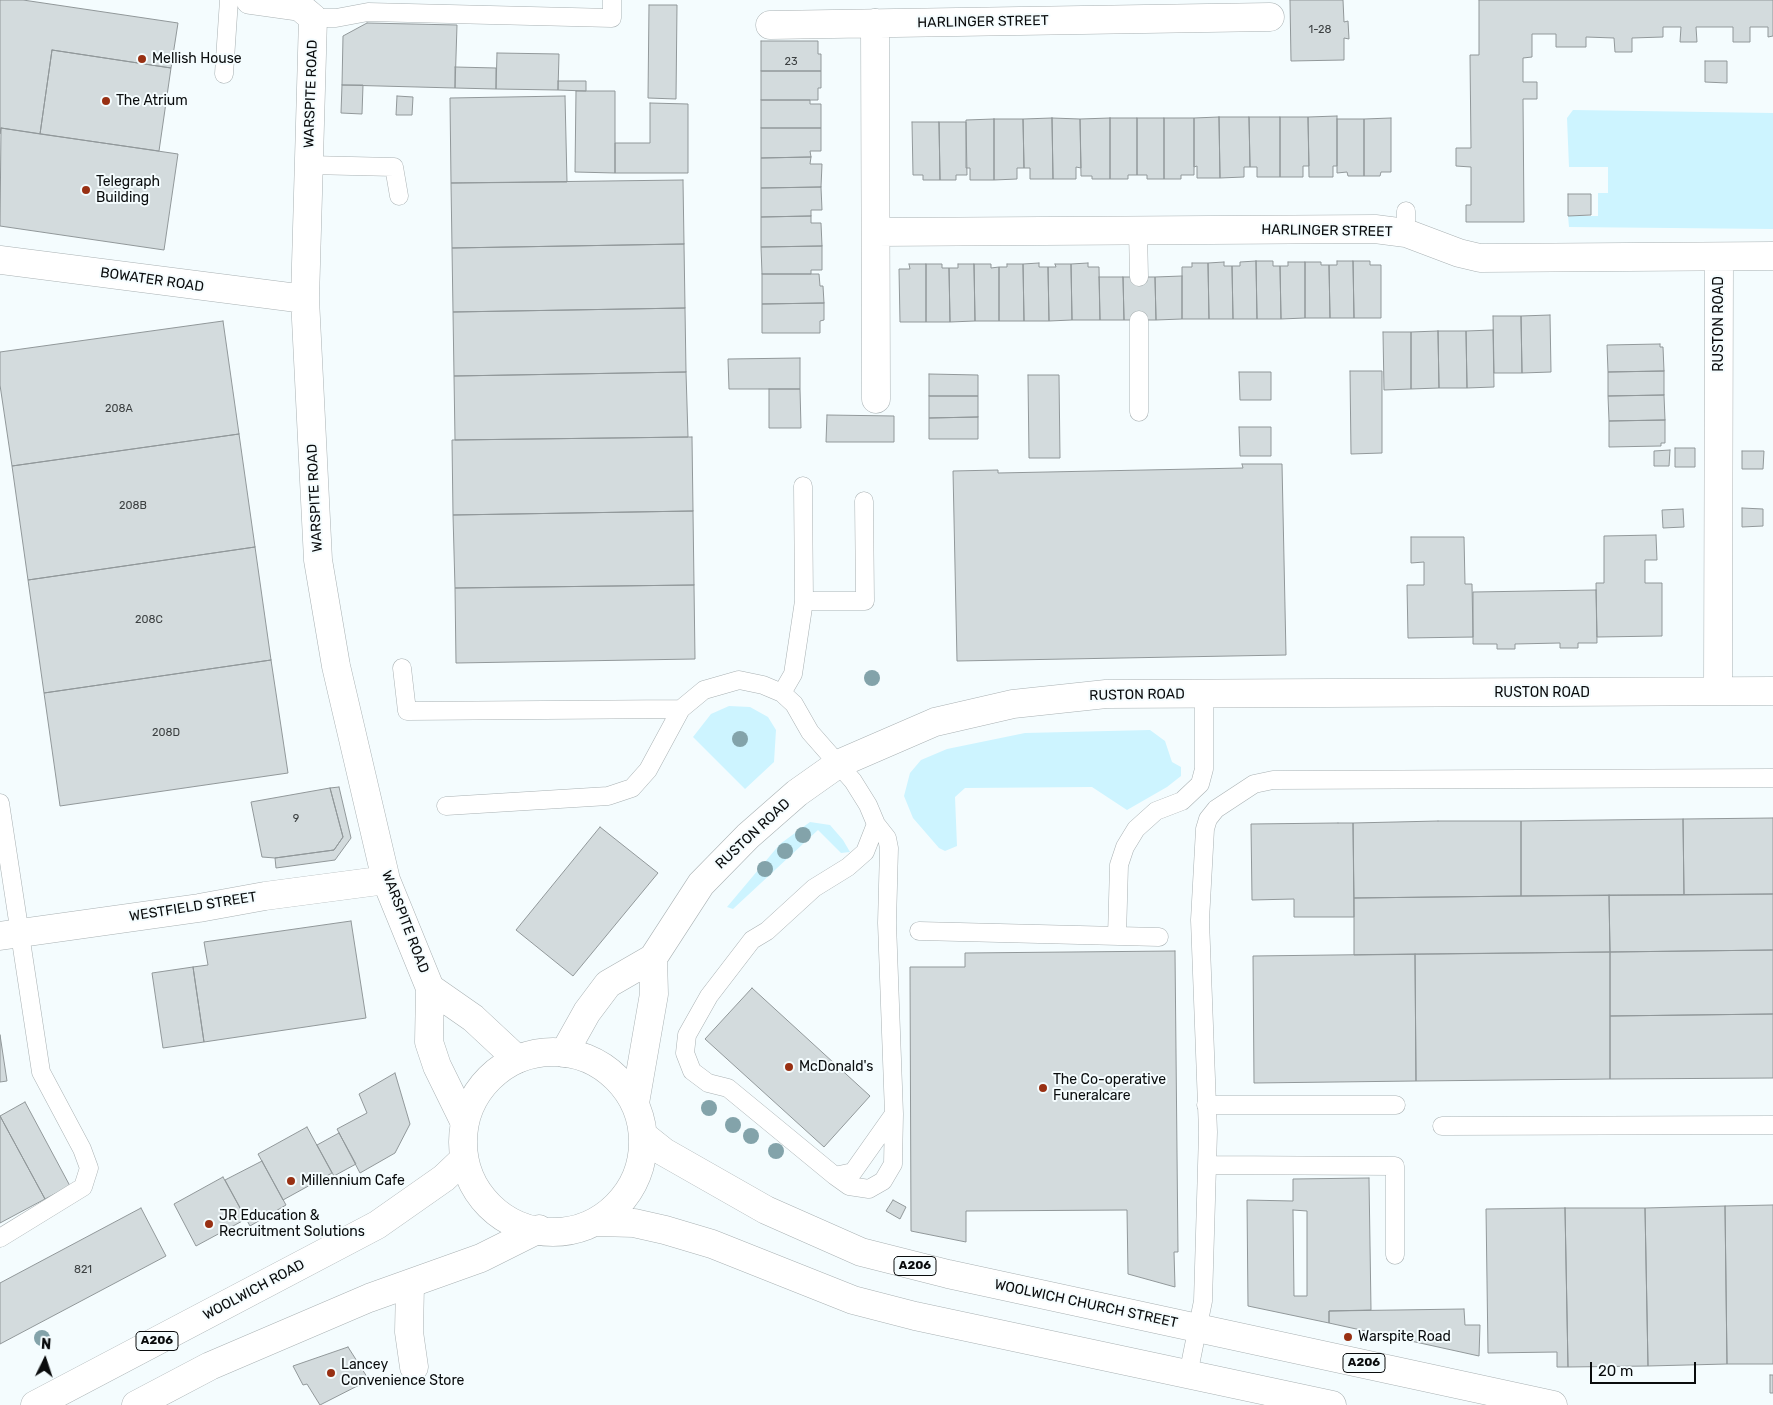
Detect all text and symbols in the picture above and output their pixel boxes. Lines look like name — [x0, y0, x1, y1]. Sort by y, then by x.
street label: HARLINGER STREET — [917, 12, 1049, 32]
house number: 1-28 — [1308, 23, 1332, 37]
street label: WARSPITE ROAD — [301, 40, 321, 148]
place label: Mellish House — [152, 51, 242, 67]
marker: Mellish House — [136, 53, 148, 65]
house number: 23 — [784, 55, 798, 69]
place label: The Atrium — [116, 93, 188, 109]
marker: The Atrium — [100, 95, 112, 107]
place label: Telegraph Building — [96, 174, 160, 206]
marker: Telegraph Building — [80, 184, 92, 196]
street label: HARLINGER STREET — [1261, 221, 1393, 241]
street label: BOWATER ROAD — [99, 264, 205, 296]
street label: RUSTON ROAD — [1711, 276, 1727, 372]
house number: 208A — [105, 402, 133, 416]
street label: WARSPITE ROAD — [304, 443, 326, 553]
house number: 208B — [119, 499, 147, 513]
house number: 208C — [135, 613, 163, 627]
street label: RUSTON ROAD — [1494, 685, 1590, 701]
street label: RUSTON ROAD — [1089, 686, 1185, 704]
house number: 208D — [152, 726, 180, 740]
street label: RUSTON ROAD — [712, 795, 794, 873]
house number: 9 — [293, 812, 299, 826]
street label: WARSPITE ROAD — [378, 868, 432, 976]
street label: WESTFIELD STREET — [128, 889, 258, 925]
place label: McDonald's — [799, 1059, 873, 1075]
marker: McDonald's — [783, 1061, 795, 1073]
place label: The Co-operative Funeralcare — [1053, 1072, 1166, 1104]
marker: The Co-operative Funeralcare — [1037, 1082, 1049, 1094]
place label: Millennium Cafe — [301, 1173, 405, 1189]
marker: Millennium Cafe — [285, 1175, 297, 1187]
place label: JR Education & Recruitment Solutions — [219, 1208, 365, 1240]
marker: JR Education & Recruitment Solutions — [203, 1218, 215, 1230]
street label: WOOLWICH ROAD — [200, 1256, 308, 1324]
road number: A206 — [894, 1256, 936, 1276]
house number: 821 — [74, 1263, 92, 1277]
street label: WOOLWICH CHURCH STREET — [993, 1276, 1179, 1332]
place label: Warspite Road — [1358, 1329, 1451, 1345]
marker: Warspite Road — [1342, 1331, 1354, 1343]
road number: A206 — [136, 1332, 178, 1350]
north arrow — [20, 1335, 70, 1385]
text: N — [40, 1336, 52, 1353]
scale bar — [1593, 1352, 1699, 1384]
road number: A206 — [1343, 1354, 1385, 1372]
place label: Lancey Convenience Store — [341, 1357, 464, 1390]
text: 20 m — [1598, 1362, 1633, 1380]
marker: Lancey Convenience Store — [325, 1367, 337, 1379]

